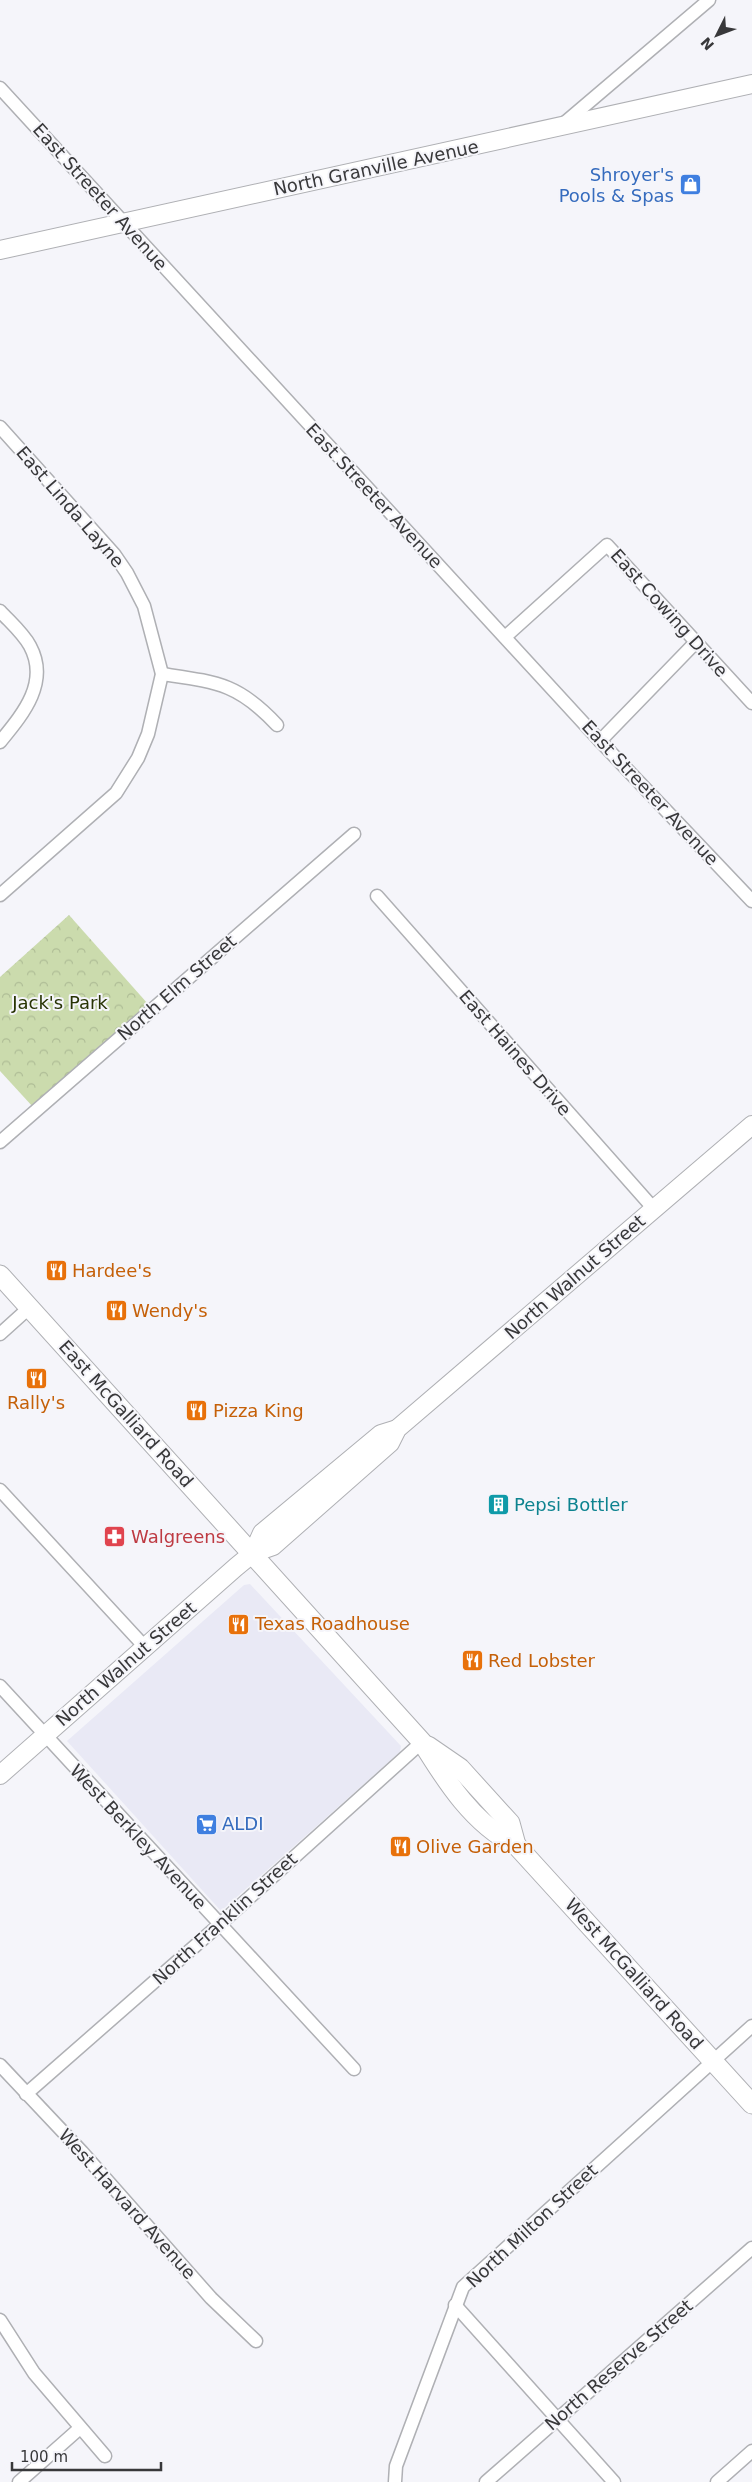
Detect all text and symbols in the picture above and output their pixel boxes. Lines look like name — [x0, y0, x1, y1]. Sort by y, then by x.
north arrow — [692, 10, 742, 60]
text: N — [697, 34, 717, 53]
street label: East Streeter Avenue — [29, 119, 172, 274]
street label: North Granville Avenue — [271, 135, 480, 200]
place label: Shroyer's Pools & Spas — [559, 164, 674, 206]
shop icon: Shroyer's Pools & Spas — [678, 173, 702, 197]
street label: East Streeter Avenue — [302, 419, 447, 572]
street label: East Linda Layne — [12, 442, 129, 571]
street label: East Cowing Drive — [607, 545, 732, 681]
street label: East Streeter Avenue — [578, 716, 723, 869]
street label: North Elm Street — [113, 930, 240, 1045]
street label: East Haines Drive — [455, 986, 576, 1120]
park label: Jack's Park — [11, 992, 108, 1013]
street label: North Walnut Street — [500, 1210, 649, 1343]
restaurant icon: Hardee's — [44, 1259, 68, 1283]
place label: Hardee's — [72, 1260, 152, 1281]
restaurant icon: Wendy's — [104, 1299, 128, 1323]
place label: Wendy's — [132, 1300, 208, 1321]
street label: East McGalliard Road — [55, 1336, 198, 1491]
restaurant icon: Rally's — [24, 1366, 48, 1390]
place label: Rally's — [7, 1392, 65, 1413]
restaurant icon: Pizza King — [185, 1399, 209, 1423]
place label: Pizza King — [213, 1400, 304, 1421]
building icon: Pepsi Bottler — [486, 1493, 510, 1517]
place label: Pepsi Bottler — [514, 1494, 628, 1515]
pharmacy icon: Walgreens — [103, 1525, 127, 1549]
place label: Walgreens — [131, 1526, 225, 1547]
street label: North Walnut Street — [51, 1597, 200, 1730]
restaurant icon: Texas Roadhouse — [227, 1612, 251, 1636]
place label: Texas Roadhouse — [254, 1613, 410, 1634]
restaurant icon: Red Lobster — [460, 1649, 484, 1673]
place label: Red Lobster — [488, 1650, 596, 1671]
street label: West Berkley Avenue — [66, 1760, 211, 1913]
supermarket icon: ALDI — [194, 1812, 218, 1836]
place label: ALDI — [222, 1813, 264, 1834]
restaurant icon: Olive Garden — [388, 1835, 412, 1859]
place label: Olive Garden — [416, 1836, 534, 1857]
street label: North Franklin Street — [148, 1848, 301, 1989]
street label: West McGalliard Road — [561, 1894, 708, 2053]
street label: West Harvard Avenue — [54, 2124, 200, 2283]
street label: North Milton Street — [462, 2159, 602, 2292]
street label: North Reserve Street — [541, 2295, 697, 2434]
scale bar — [12, 2440, 161, 2472]
text: 100 m — [20, 2448, 68, 2466]

